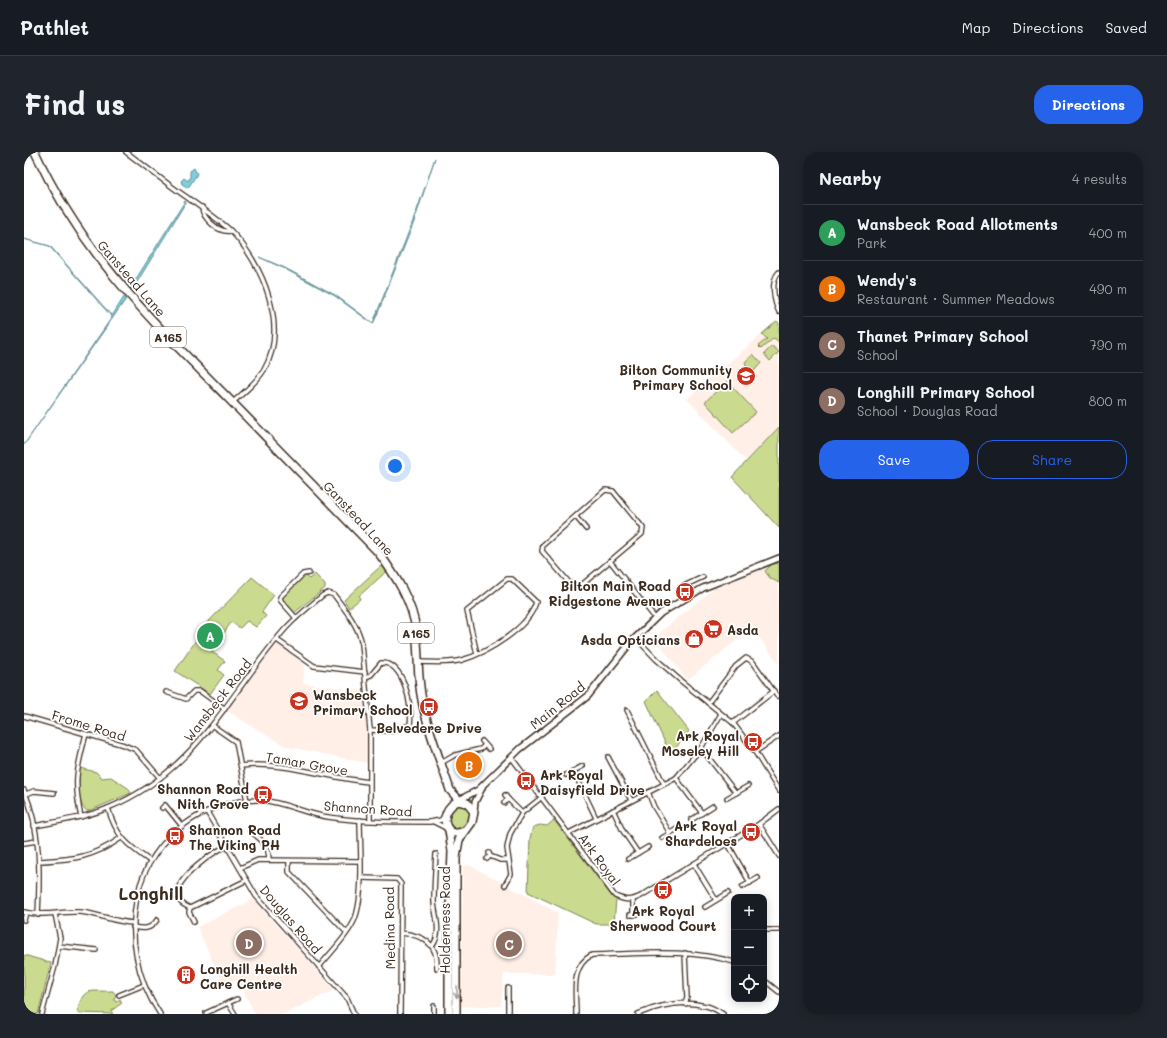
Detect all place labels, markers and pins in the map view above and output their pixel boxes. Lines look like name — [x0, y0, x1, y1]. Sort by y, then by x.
place label: Bilton Community Primary School — [619, 361, 732, 394]
school or university icon: Bilton Community Primary School — [735, 365, 757, 387]
place label: Bilton Main Road Ridgestone Avenue — [549, 577, 671, 609]
bus stop icon: Bilton Main Road Ridgestone Avenue — [674, 581, 696, 603]
supermarket icon: Asda — [702, 618, 724, 640]
pin: A — [197, 621, 223, 651]
place label: Asda — [727, 621, 759, 638]
shop icon: Asda Opticians — [683, 628, 705, 650]
place label: Asda Opticians — [580, 631, 680, 648]
place label: Wansbeck Primary School — [313, 686, 413, 719]
school or university icon: Wansbeck Primary School — [288, 690, 310, 712]
bus stop icon: Belvedere Drive — [418, 696, 440, 718]
place label: Belvedere Drive — [376, 719, 482, 736]
place label: Ark Royal Moseley Hill — [661, 727, 739, 760]
bus stop icon: Ark Royal Moseley Hill — [742, 731, 764, 753]
pin: B — [456, 750, 482, 780]
place label: Ark Royal Daisyfield Drive — [540, 766, 645, 799]
bus stop icon: Ark Royal Daisyfield Drive — [515, 770, 537, 792]
place label: Shannon Road Nith Grove — [157, 780, 249, 812]
bus stop icon: Shannon Road Nith Grove — [252, 784, 274, 806]
place label: Ark Royal Shardeloes — [665, 817, 737, 849]
place label: Shannon Road The Viking PH — [189, 821, 281, 853]
bus stop icon: Ark Royal Shardeloes — [740, 821, 762, 843]
bus stop icon: Shannon Road The Viking PH — [164, 825, 186, 847]
bus stop icon: Ark Royal Sherwood Court — [652, 879, 674, 901]
place label: Ark Royal Sherwood Court — [610, 902, 716, 934]
pin: D — [236, 928, 262, 958]
pin: C — [496, 929, 522, 959]
place label: Longhill Health Care Centre — [200, 960, 298, 992]
building icon: Longhill Health Care Centre — [175, 964, 197, 986]

